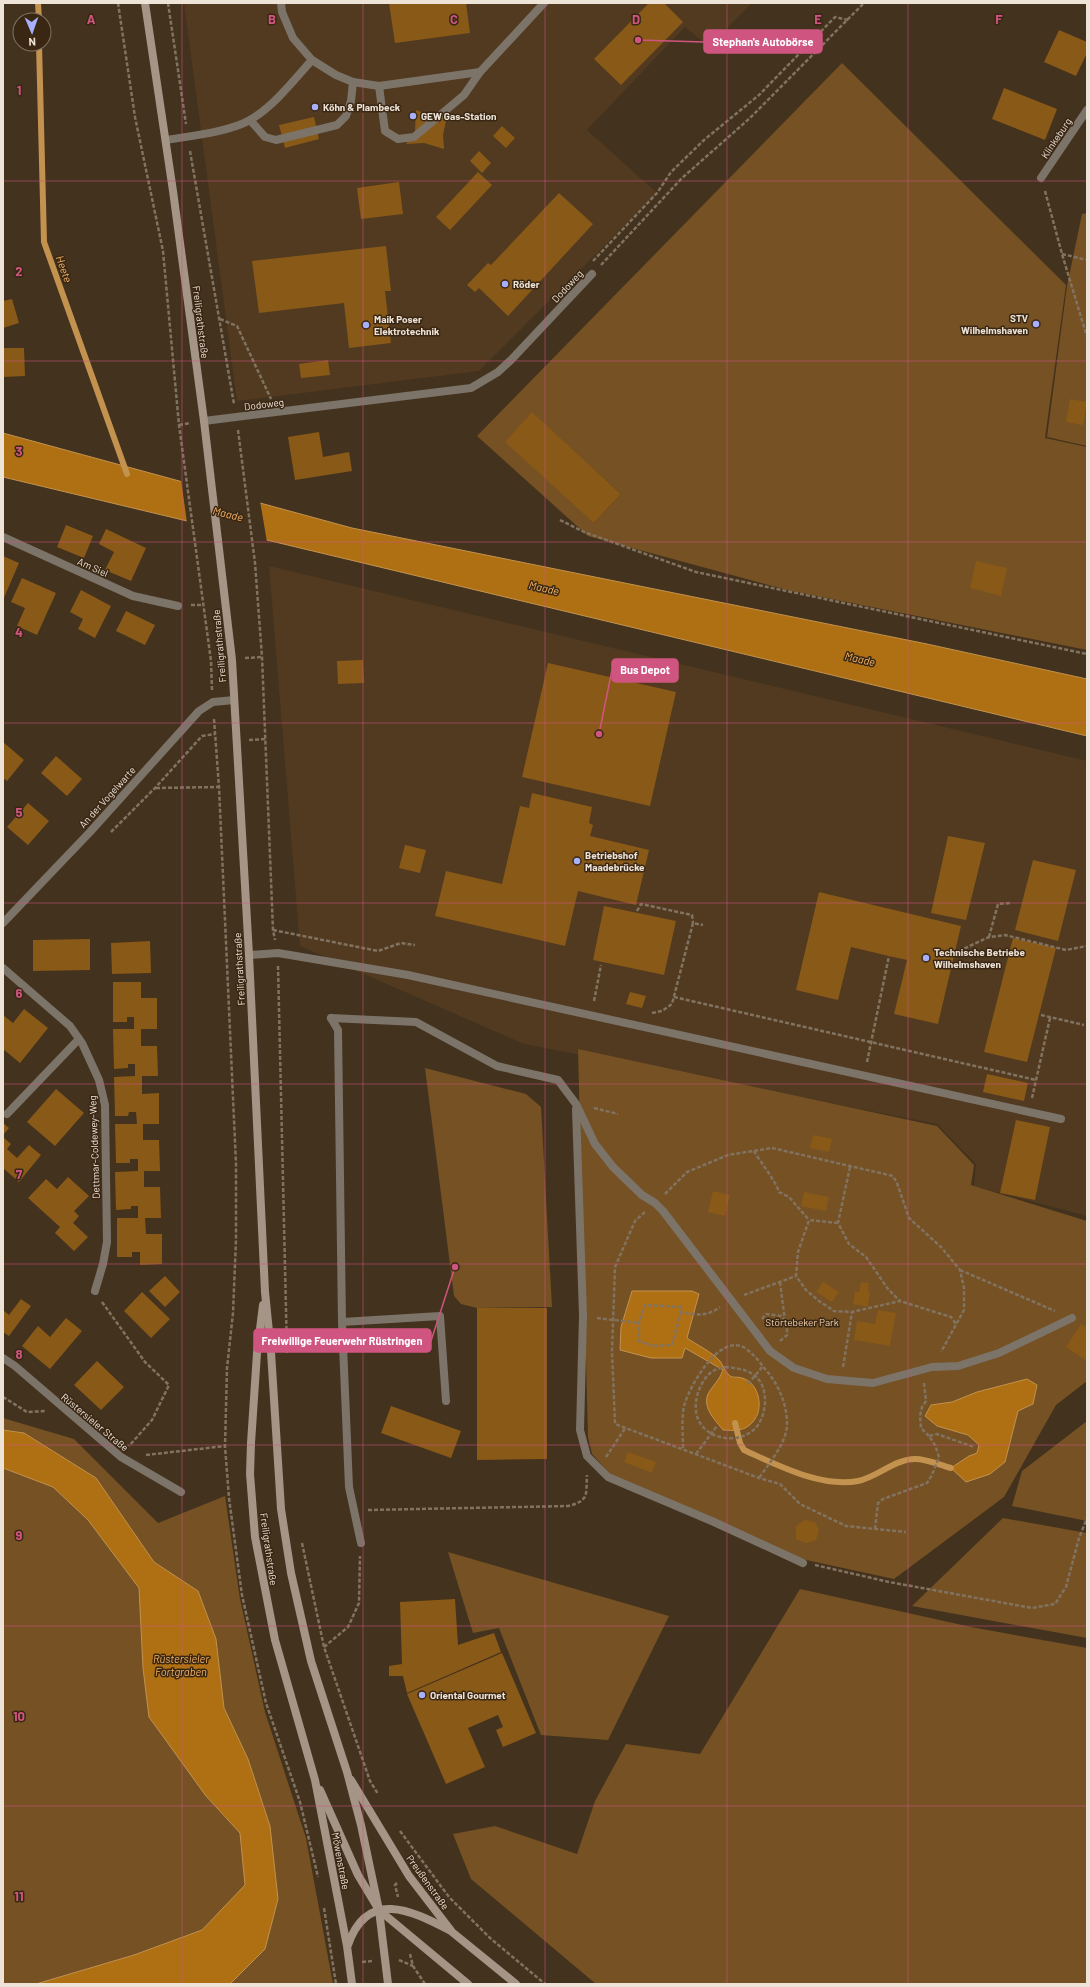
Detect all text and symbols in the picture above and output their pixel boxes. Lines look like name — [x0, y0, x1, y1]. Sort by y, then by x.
text: A — [87, 11, 96, 27]
text: B — [268, 11, 276, 27]
text: C — [450, 11, 458, 27]
text: D — [632, 11, 640, 27]
text: E — [814, 11, 822, 27]
text: F — [995, 11, 1003, 27]
north arrow — [12, 12, 52, 52]
callout: Stephan's Autobörse — [704, 30, 822, 53]
text: Stephan's Autobörse — [712, 35, 814, 48]
text: N — [28, 36, 36, 49]
text: 1 — [17, 82, 21, 98]
place label: Köhn & Plambeck — [323, 101, 401, 113]
marker: Köhn & Plambeck — [310, 102, 320, 112]
place label: GEW Gas-Station — [421, 110, 497, 122]
marker: GEW Gas-Station — [408, 111, 418, 121]
street label: Klinkeburg — [1038, 115, 1074, 161]
water label: Heete — [54, 254, 75, 284]
text: 2 — [15, 263, 23, 279]
street label: Dodoweg — [549, 267, 585, 305]
place label: Röder — [513, 278, 540, 290]
marker: Röder — [500, 279, 510, 289]
street label: Freiligrathstraße — [191, 285, 211, 359]
place label: STV Wilhelmshaven — [961, 312, 1028, 336]
place label: Maik Poser Elektrotechnik — [374, 313, 440, 337]
marker: STV Wilhelmshaven — [1031, 319, 1041, 329]
marker: Maik Poser Elektrotechnik — [361, 320, 371, 330]
street label: Dodoweg — [243, 396, 285, 412]
text: 3 — [15, 443, 23, 459]
water label: Maade — [212, 503, 245, 524]
street label: Am Siel — [76, 555, 110, 579]
water label: Maade — [528, 578, 561, 597]
street label: Freiligrathstraße — [210, 609, 228, 683]
text: 4 — [15, 624, 23, 640]
water label: Maade — [844, 649, 877, 668]
callout: Bus Depot — [612, 659, 678, 682]
text: Bus Depot — [620, 663, 670, 676]
street label: An der Vogelwarte — [76, 764, 138, 830]
text: 5 — [15, 804, 23, 820]
place label: Betriebshof Maadebrücke — [585, 849, 645, 873]
marker: Betriebshof Maadebrücke — [572, 856, 582, 866]
street label: Freiligrathstraße — [231, 932, 247, 1006]
place label: Technische Betriebe Wilhelmshaven — [934, 946, 1025, 970]
marker: Technische Betriebe Wilhelmshaven — [921, 953, 931, 963]
text: 6 — [16, 985, 23, 1001]
street label: Dettmar-Coldewey-Weg — [86, 1095, 102, 1199]
text: 7 — [16, 1166, 23, 1182]
park label: Störtebeker Park — [765, 1316, 839, 1328]
callout: Freiwillige Feuerwehr Rüstringen — [254, 1329, 431, 1352]
text: Freiwillige Feuerwehr Rüstringen — [262, 1334, 422, 1347]
text: 8 — [15, 1346, 23, 1362]
street label: Rüstersieler Straße — [59, 1390, 131, 1454]
street label: Freiligrathstraße — [258, 1512, 280, 1586]
text: 9 — [16, 1527, 23, 1543]
water label: Rüstersieler Fortgraben — [153, 1652, 210, 1678]
place label: Oriental Gourmet — [430, 1689, 506, 1701]
marker: Oriental Gourmet — [417, 1690, 427, 1700]
text: 10 — [13, 1708, 25, 1724]
street label: Möwenstraße — [330, 1831, 352, 1891]
street label: Preußenstraße — [404, 1852, 452, 1912]
text: 11 — [14, 1888, 24, 1904]

